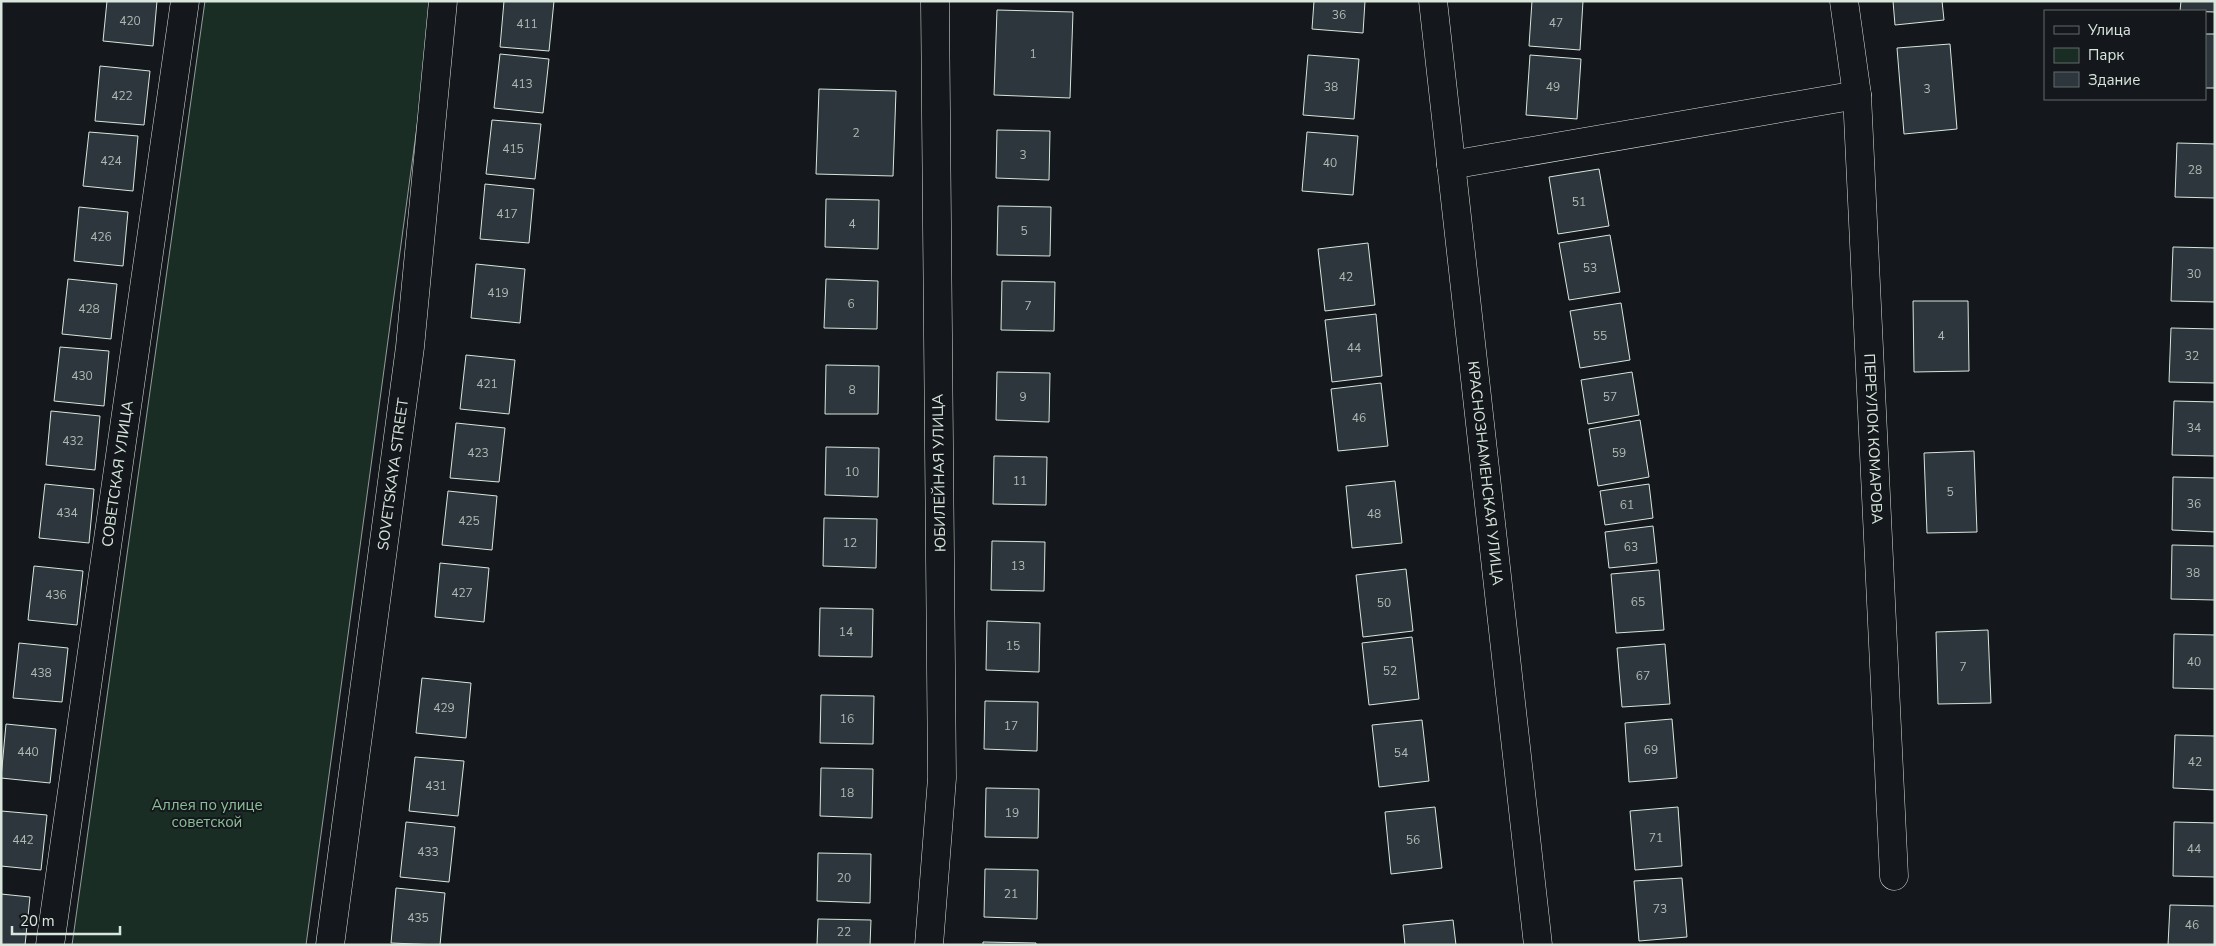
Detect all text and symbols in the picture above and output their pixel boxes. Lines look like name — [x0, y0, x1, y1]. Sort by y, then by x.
house number: 36 — [1332, 7, 1346, 23]
legend — [2044, 10, 2206, 100]
house number: 420 — [119, 13, 141, 29]
house number: 47 — [1549, 15, 1563, 31]
house number: 411 — [516, 16, 538, 32]
text: Улица — [2087, 20, 2131, 40]
text: Парк — [2088, 45, 2124, 65]
house number: 1 — [1029, 46, 1037, 62]
text: Здание — [2088, 70, 2140, 90]
house number: 413 — [511, 76, 533, 92]
house number: 38 — [1324, 79, 1338, 95]
house number: 49 — [1546, 79, 1560, 95]
house number: 3 — [1923, 81, 1931, 97]
house number: 422 — [111, 88, 133, 104]
house number: 2 — [852, 125, 860, 141]
house number: 415 — [502, 141, 524, 157]
house number: 3 — [1019, 147, 1027, 163]
house number: 424 — [100, 153, 122, 169]
house number: 40 — [1323, 155, 1337, 171]
house number: 28 — [2188, 162, 2202, 178]
house number: 51 — [1572, 194, 1586, 210]
house number: 417 — [496, 206, 518, 222]
house number: 4 — [848, 216, 856, 232]
house number: 5 — [1020, 223, 1028, 239]
house number: 426 — [90, 229, 112, 245]
house number: 53 — [1583, 260, 1597, 276]
house number: 30 — [2187, 266, 2201, 282]
house number: 42 — [1339, 269, 1353, 285]
house number: 419 — [487, 285, 509, 301]
house number: 6 — [847, 296, 855, 312]
house number: 7 — [1024, 298, 1032, 314]
house number: 428 — [78, 301, 100, 317]
house number: 55 — [1593, 328, 1607, 344]
house number: 4 — [1937, 328, 1945, 344]
house number: 44 — [1347, 340, 1361, 356]
house number: 32 — [2185, 348, 2199, 364]
street label: ПЕРЕУЛОК КОМАРОВА — [1859, 353, 1887, 525]
street label: КРАСНОЗНАМЕНСКАЯ УЛИЦА — [1463, 360, 1508, 586]
house number: 430 — [71, 368, 93, 384]
house number: 421 — [476, 376, 498, 392]
house number: 8 — [848, 382, 856, 398]
house number: 9 — [1019, 389, 1027, 405]
house number: 57 — [1603, 389, 1617, 405]
street label: ЮБИЛЕЙНАЯ УЛИЦА — [928, 394, 950, 552]
street label: SOVETSKAYA STREET — [373, 397, 413, 552]
street label: СОВЕТСКАЯ УЛИЦА — [97, 399, 138, 548]
house number: 46 — [1352, 410, 1366, 426]
house number: 34 — [2187, 420, 2201, 436]
house number: 432 — [62, 433, 84, 449]
house number: 423 — [467, 445, 489, 461]
house number: 59 — [1612, 445, 1626, 461]
house number: 10 — [845, 464, 859, 480]
house number: 11 — [1013, 473, 1027, 489]
house number: 5 — [1946, 484, 1954, 500]
house number: 36 — [2187, 496, 2201, 512]
house number: 61 — [1620, 497, 1634, 513]
house number: 434 — [56, 505, 78, 521]
house number: 48 — [1367, 506, 1381, 522]
house number: 425 — [458, 513, 480, 529]
house number: 12 — [843, 535, 857, 551]
house number: 63 — [1624, 539, 1638, 555]
house number: 13 — [1011, 558, 1025, 574]
house number: 38 — [2186, 565, 2200, 581]
house number: 427 — [451, 585, 473, 601]
house number: 436 — [45, 587, 67, 603]
house number: 65 — [1631, 594, 1645, 610]
house number: 50 — [1377, 595, 1391, 611]
house number: 14 — [839, 624, 853, 640]
house number: 15 — [1006, 638, 1020, 654]
house number: 40 — [2187, 654, 2201, 670]
house number: 7 — [1959, 659, 1967, 675]
house number: 52 — [1383, 663, 1397, 679]
house number: 438 — [30, 665, 52, 681]
house number: 67 — [1636, 668, 1650, 684]
house number: 429 — [433, 700, 455, 716]
house number: 16 — [840, 711, 854, 727]
house number: 17 — [1004, 718, 1018, 734]
house number: 69 — [1644, 742, 1658, 758]
house number: 440 — [17, 744, 39, 760]
house number: 54 — [1394, 745, 1408, 761]
house number: 42 — [2188, 754, 2202, 770]
house number: 431 — [425, 778, 447, 794]
house number: 18 — [840, 785, 854, 801]
park label: Аллея по улице советской — [151, 795, 263, 832]
house number: 19 — [1005, 805, 1019, 821]
house number: 71 — [1649, 830, 1663, 846]
house number: 442 — [12, 832, 34, 848]
house number: 56 — [1406, 832, 1420, 848]
house number: 44 — [2187, 841, 2201, 857]
house number: 433 — [417, 844, 439, 860]
house number: 20 — [837, 870, 851, 886]
house number: 21 — [1004, 886, 1018, 902]
house number: 73 — [1653, 901, 1667, 917]
scale bar — [12, 904, 120, 936]
house number: 435 — [407, 910, 429, 926]
text: 20 m — [20, 911, 55, 931]
house number: 46 — [2185, 917, 2199, 933]
house number: 22 — [837, 924, 851, 940]

